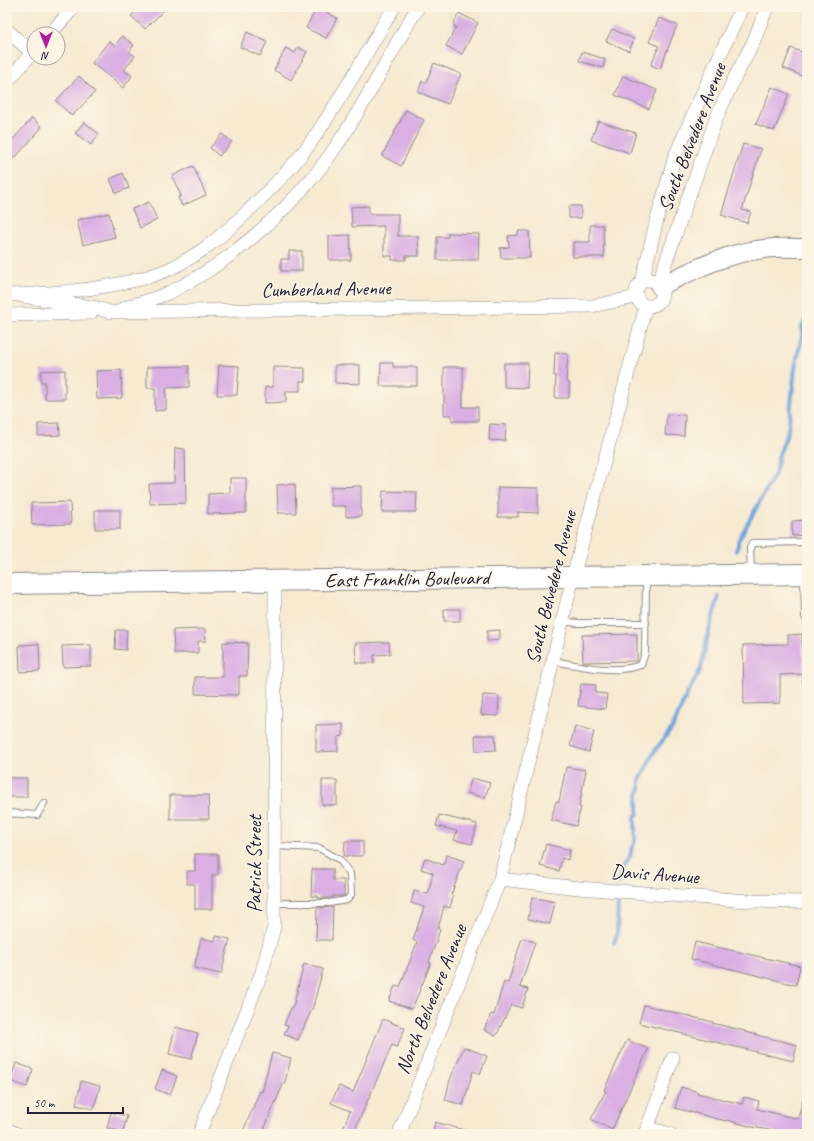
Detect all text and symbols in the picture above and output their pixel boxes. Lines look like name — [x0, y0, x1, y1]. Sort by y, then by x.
north arrow — [26, 26, 66, 66]
text: N — [40, 49, 49, 63]
street label: South Belvedere Avenue — [652, 58, 732, 215]
street label: Cumberland Avenue — [261, 275, 392, 303]
street label: South Belvedere Avenue — [520, 507, 582, 666]
street label: East Franklin Boulevard — [325, 565, 493, 593]
street label: Patrick Street — [242, 813, 267, 913]
street label: Davis Avenue — [610, 858, 701, 890]
street label: North Belvedere Avenue — [390, 919, 473, 1077]
scale bar — [28, 1089, 123, 1115]
text: 50 m — [34, 1095, 56, 1111]

